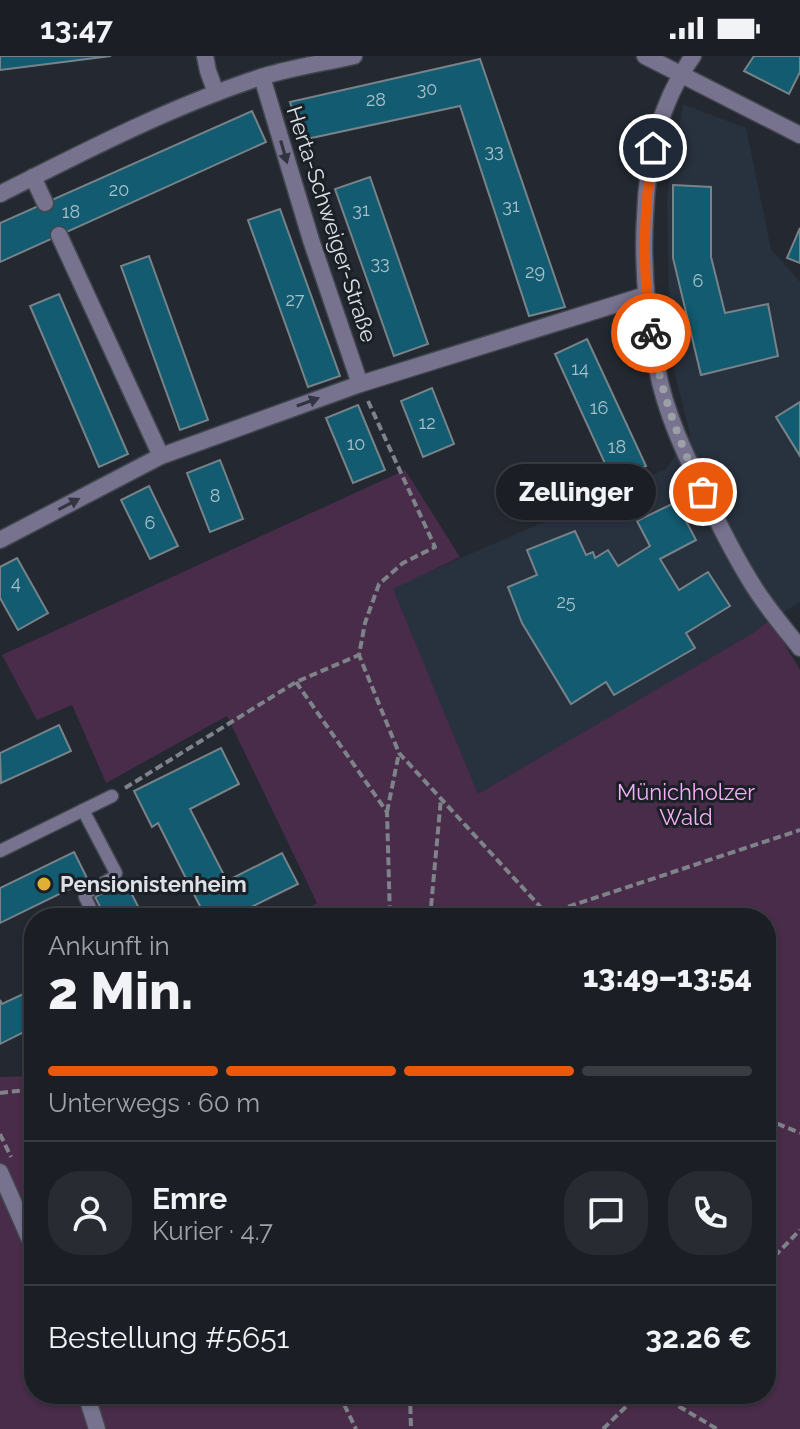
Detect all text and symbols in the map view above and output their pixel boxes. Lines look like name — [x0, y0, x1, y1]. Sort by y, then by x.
text: 13:47 — [40, 11, 113, 46]
house number: 30 — [417, 78, 437, 99]
house number: 28 — [366, 89, 386, 110]
street label: Herta-Schweiger-Straße — [282, 103, 382, 345]
pin — [619, 114, 687, 182]
icon: home — [631, 126, 675, 170]
one-way arrow — [279, 139, 291, 164]
house number: 33 — [484, 140, 504, 161]
house number: 20 — [109, 179, 129, 200]
house number: 31 — [502, 195, 520, 216]
house number: 31 — [352, 199, 370, 220]
house number: 18 — [62, 201, 80, 222]
house number: 33 — [370, 252, 390, 273]
house number: 29 — [525, 261, 545, 282]
house number: 6 — [693, 270, 704, 291]
house number: 27 — [285, 289, 305, 310]
courier — [611, 293, 691, 373]
icon: bike — [629, 311, 673, 355]
house number: 14 — [571, 358, 589, 379]
one-way arrow — [296, 395, 320, 408]
house number: 16 — [590, 397, 608, 418]
house number: 12 — [418, 412, 436, 433]
house number: 10 — [347, 433, 365, 454]
house number: 18 — [608, 436, 626, 457]
pin — [669, 458, 737, 526]
callout: Zellinger — [495, 464, 655, 520]
icon: bag — [681, 470, 725, 514]
text: Zellinger — [519, 477, 633, 507]
house number: 8 — [210, 485, 220, 506]
one-way arrow — [58, 497, 81, 510]
house number: 6 — [145, 512, 156, 533]
house number: 4 — [11, 572, 21, 593]
house number: 25 — [556, 591, 576, 612]
park label: Münichholzer Wald — [617, 779, 755, 830]
place label: Pensionistenheim — [60, 871, 247, 897]
marker: Pensionistenheim — [35, 875, 53, 893]
text: Ankunft in — [48, 931, 170, 961]
text: 13:49–13:54 — [583, 959, 752, 994]
text: 2 Min. — [48, 960, 193, 1021]
text: Unterwegs · 60 m — [48, 1088, 260, 1118]
button: person — [48, 1171, 132, 1255]
button: chat — [564, 1171, 648, 1255]
button: phone — [668, 1171, 752, 1255]
text: Emre — [152, 1181, 227, 1216]
text: Kurier · 4.7 — [152, 1216, 273, 1246]
text: Bestellung #5651 — [48, 1320, 289, 1355]
text: 32.26 € — [645, 1320, 752, 1355]

